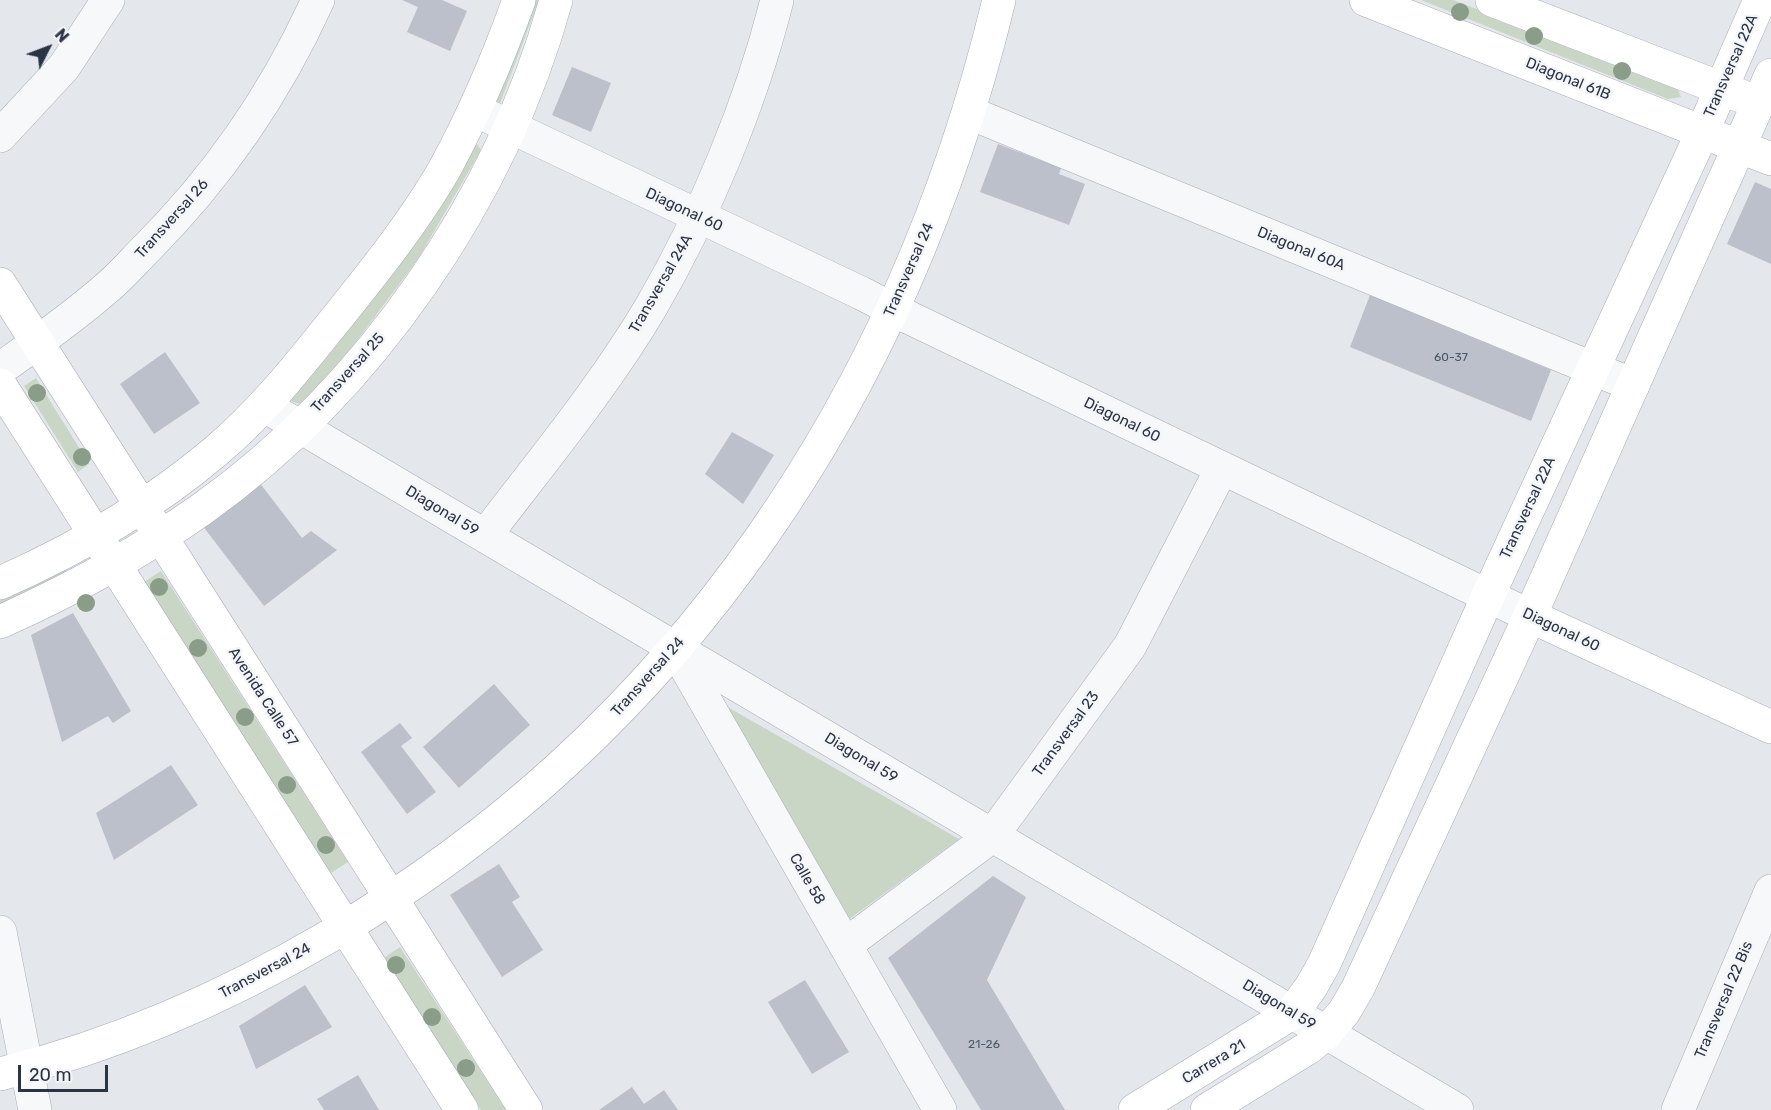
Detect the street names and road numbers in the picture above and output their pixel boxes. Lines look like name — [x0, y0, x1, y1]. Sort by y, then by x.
street label: Transversal 22A — [1700, 12, 1762, 120]
street label: Diagonal 61B — [1523, 54, 1613, 104]
street label: Transversal 26 — [132, 175, 212, 263]
street label: Diagonal 60 — [643, 184, 725, 236]
street label: Transversal 24 — [880, 220, 938, 320]
street label: Diagonal 60A — [1254, 223, 1348, 275]
street label: Transversal 24A — [625, 231, 697, 337]
street label: Transversal 25 — [308, 329, 388, 417]
street label: Diagonal 60 — [1081, 394, 1163, 446]
street label: Transversal 22A — [1496, 454, 1560, 562]
street label: Diagonal 59 — [402, 482, 482, 540]
street label: Diagonal 60 — [1520, 604, 1602, 656]
street label: Transversal 24 — [607, 633, 689, 721]
street label: Avenida Calle 57 — [224, 644, 302, 750]
street label: Transversal 23 — [1029, 688, 1103, 780]
street label: Diagonal 59 — [821, 729, 901, 787]
street label: Calle 58 — [785, 850, 829, 908]
street label: Transversal 24 — [216, 939, 314, 1003]
street label: Transversal 22 Bis — [1691, 939, 1757, 1061]
street label: Diagonal 59 — [1239, 976, 1319, 1034]
street label: Carrera 21 — [1179, 1036, 1249, 1088]

